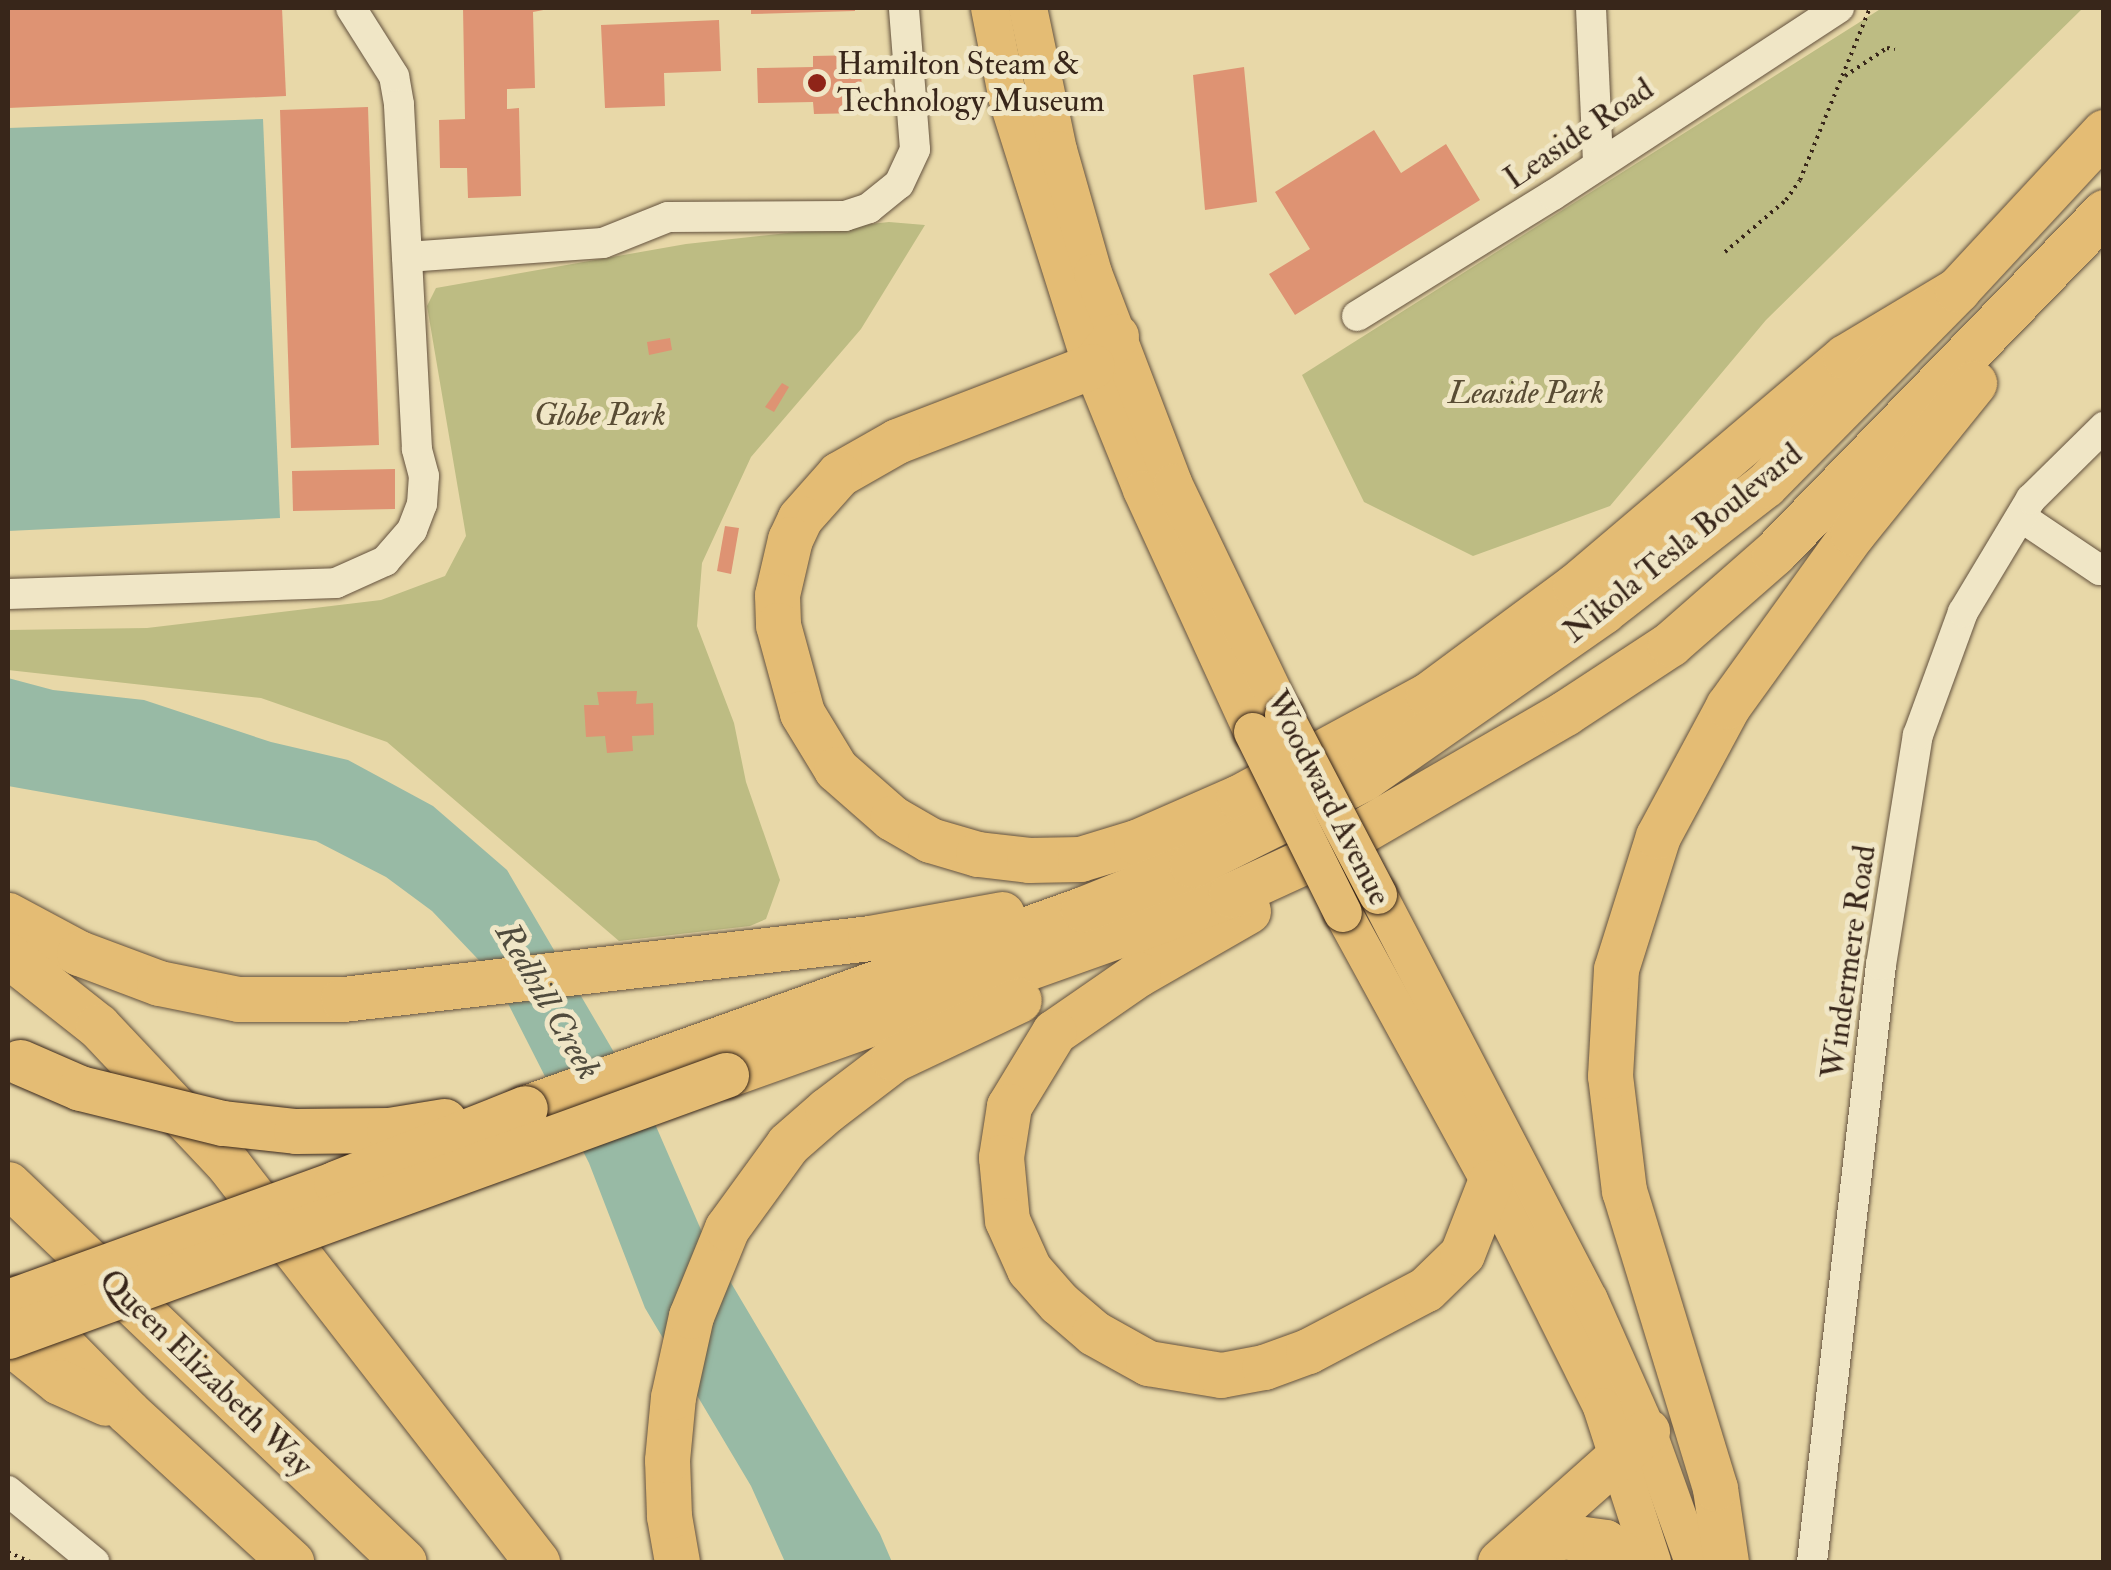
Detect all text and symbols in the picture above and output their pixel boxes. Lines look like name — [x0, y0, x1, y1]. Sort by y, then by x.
place label: Hamilton Steam & Technology Museum — [837, 46, 1104, 121]
street label: Leaside Road — [1497, 70, 1661, 198]
marker: Hamilton Steam & Technology Museum — [806, 72, 828, 94]
park label: Leaside Park — [1448, 374, 1604, 412]
park label: Globe Park — [534, 396, 666, 434]
street label: Nikola Tesla Boulevard — [1556, 435, 1810, 651]
street label: Woodward Avenue — [1257, 684, 1399, 912]
street label: Windermere Road — [1814, 843, 1884, 1081]
water label: Redhill Creek — [486, 915, 610, 1087]
street label: Queen Elizabeth Way — [91, 1261, 321, 1485]

